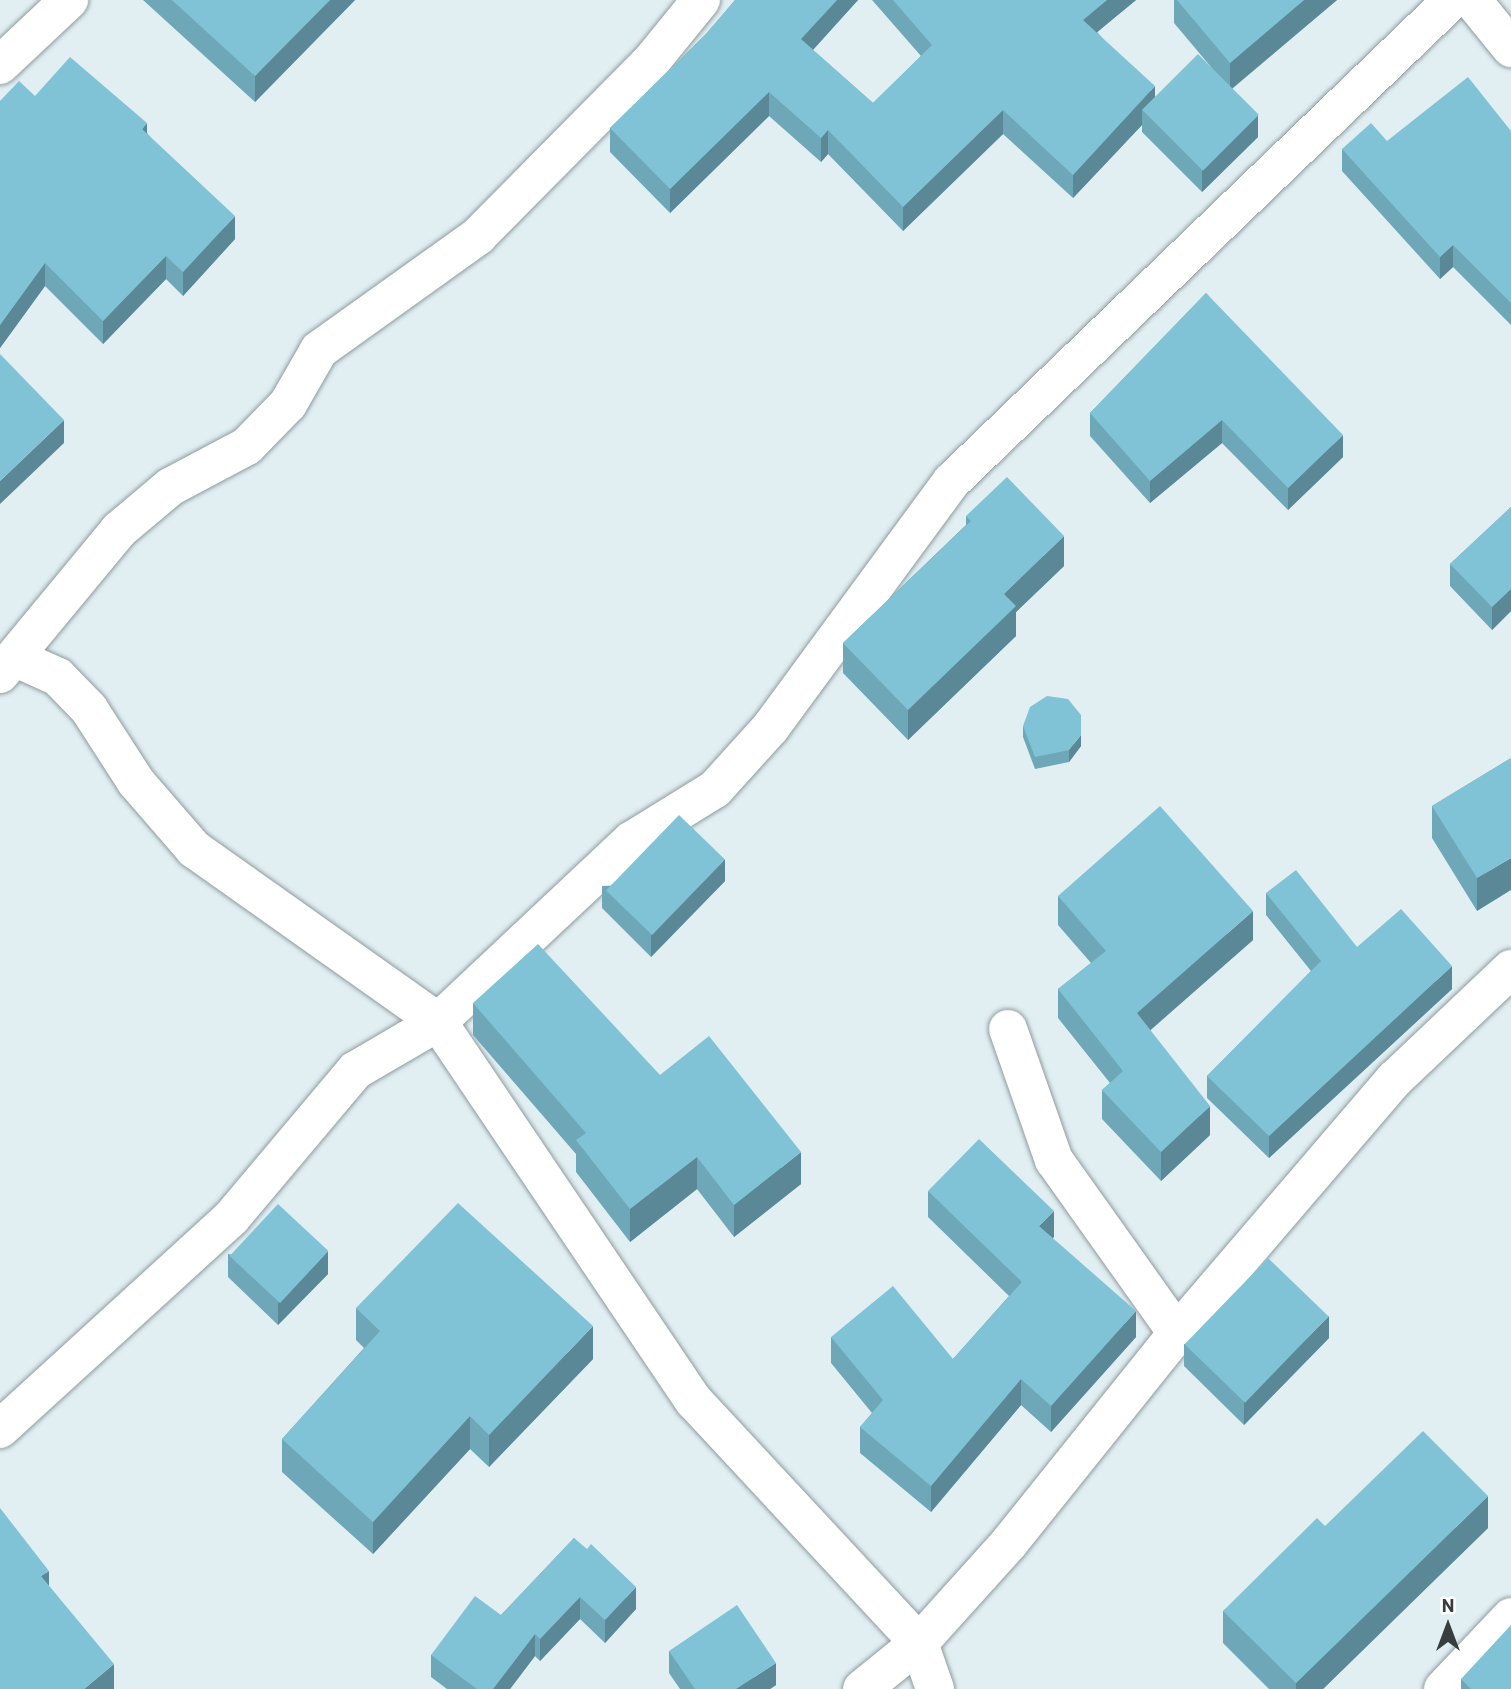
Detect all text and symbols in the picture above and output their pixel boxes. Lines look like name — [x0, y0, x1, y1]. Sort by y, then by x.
north arrow — [1413, 1591, 1483, 1661]
text: N — [1442, 1593, 1454, 1616]

